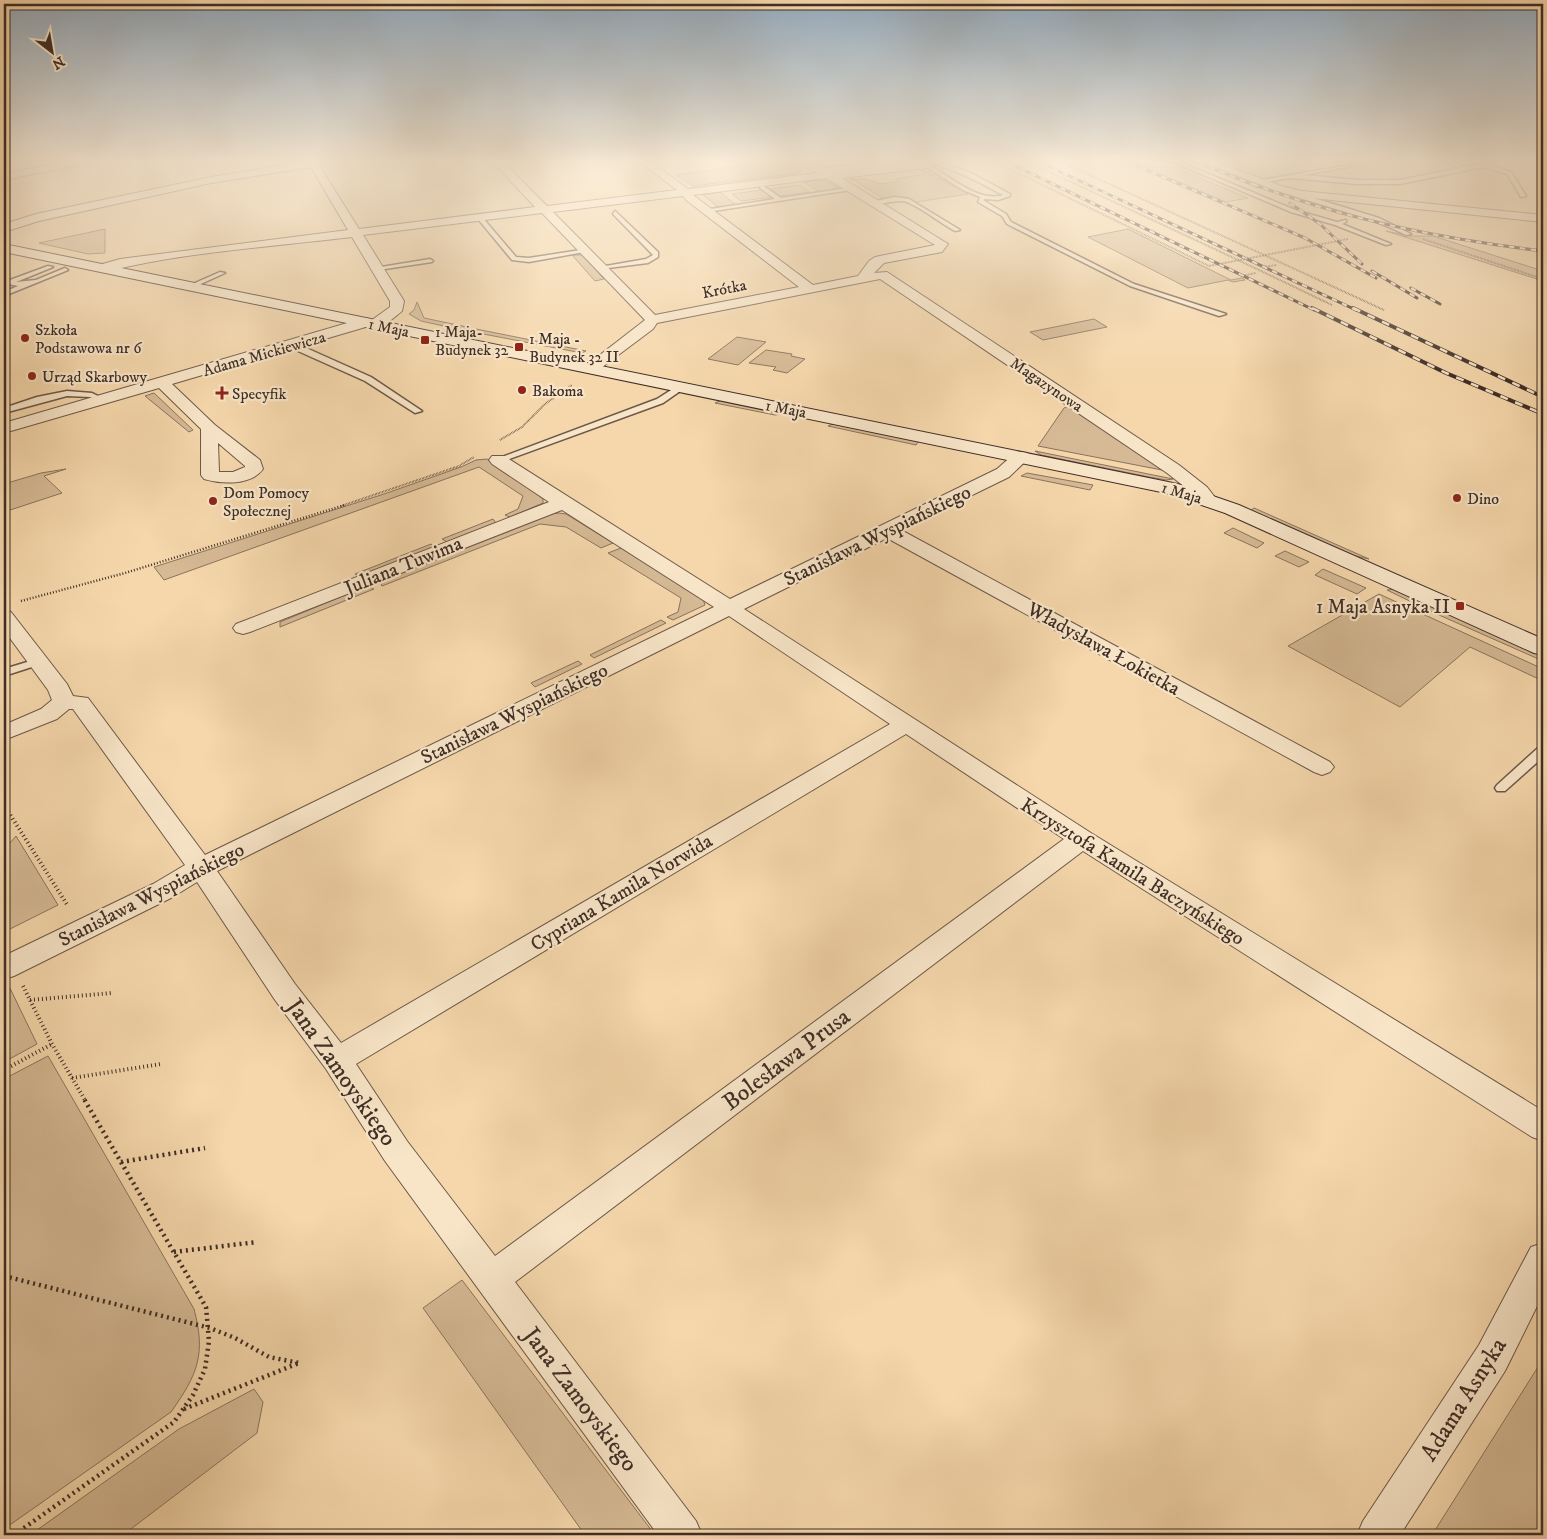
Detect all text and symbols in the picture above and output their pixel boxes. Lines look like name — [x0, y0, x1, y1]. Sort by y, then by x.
north arrow — [28, 28, 78, 78]
text: N — [48, 52, 68, 73]
street label: Krótka — [700, 275, 748, 303]
street label: 1 Maja — [366, 314, 411, 342]
place label: Szkoła Podstawowa nr 6 — [35, 320, 142, 358]
place label: 1 Maja- Budynek 32 — [435, 322, 509, 360]
street label: Adama Mickiewicza — [201, 327, 328, 381]
place label: 1 Maja - Budynek 32 II — [529, 329, 619, 367]
marker: Szkoła Podstawowa nr 6 — [19, 332, 31, 344]
marker: 1 Maja- Budynek 32 — [419, 334, 431, 346]
marker: 1 Maja - Budynek 32 II — [513, 341, 525, 353]
street label: Magazynowa — [1006, 353, 1087, 417]
place label: Urząd Skarbowy — [42, 367, 148, 387]
marker: Urząd Skarbowy — [26, 370, 38, 382]
place label: Bakoma — [532, 381, 584, 401]
place label: Specyfik — [232, 384, 287, 404]
marker: Bakoma — [516, 384, 528, 396]
marker: Specyfik — [216, 387, 228, 399]
street label: 1 Maja — [764, 395, 808, 423]
street label: 1 Maja — [1159, 477, 1205, 509]
street label: Stanisława Wyspiańskiego — [780, 480, 975, 593]
place label: Dom Pomocy Społecznej — [223, 483, 310, 521]
place label: Dino — [1467, 489, 1499, 509]
marker: Dino — [1451, 492, 1463, 504]
marker: Dom Pomocy Społecznej — [207, 495, 219, 507]
street label: Juliana Tuwima — [339, 531, 467, 602]
place label: 1 Maja Asnyka II — [1316, 595, 1450, 620]
street label: Władysława Łokietka — [1022, 596, 1185, 702]
marker: 1 Maja Asnyka II — [1454, 600, 1466, 612]
street label: Stanisława Wyspiańskiego — [417, 658, 612, 771]
street label: Krzysztofa Kamila Baczyńskiego — [1016, 793, 1249, 952]
street label: Cypriana Kamila Norwida — [526, 829, 718, 958]
street label: Stanisława Wyspiańskiego — [55, 838, 249, 953]
street label: Jana Zamoyskiego — [278, 991, 403, 1152]
street label: Bolesława Prusa — [717, 1001, 857, 1118]
street label: Jana Zamoyskiego — [515, 1320, 644, 1478]
street label: Adama Asnyka — [1414, 1332, 1514, 1467]

